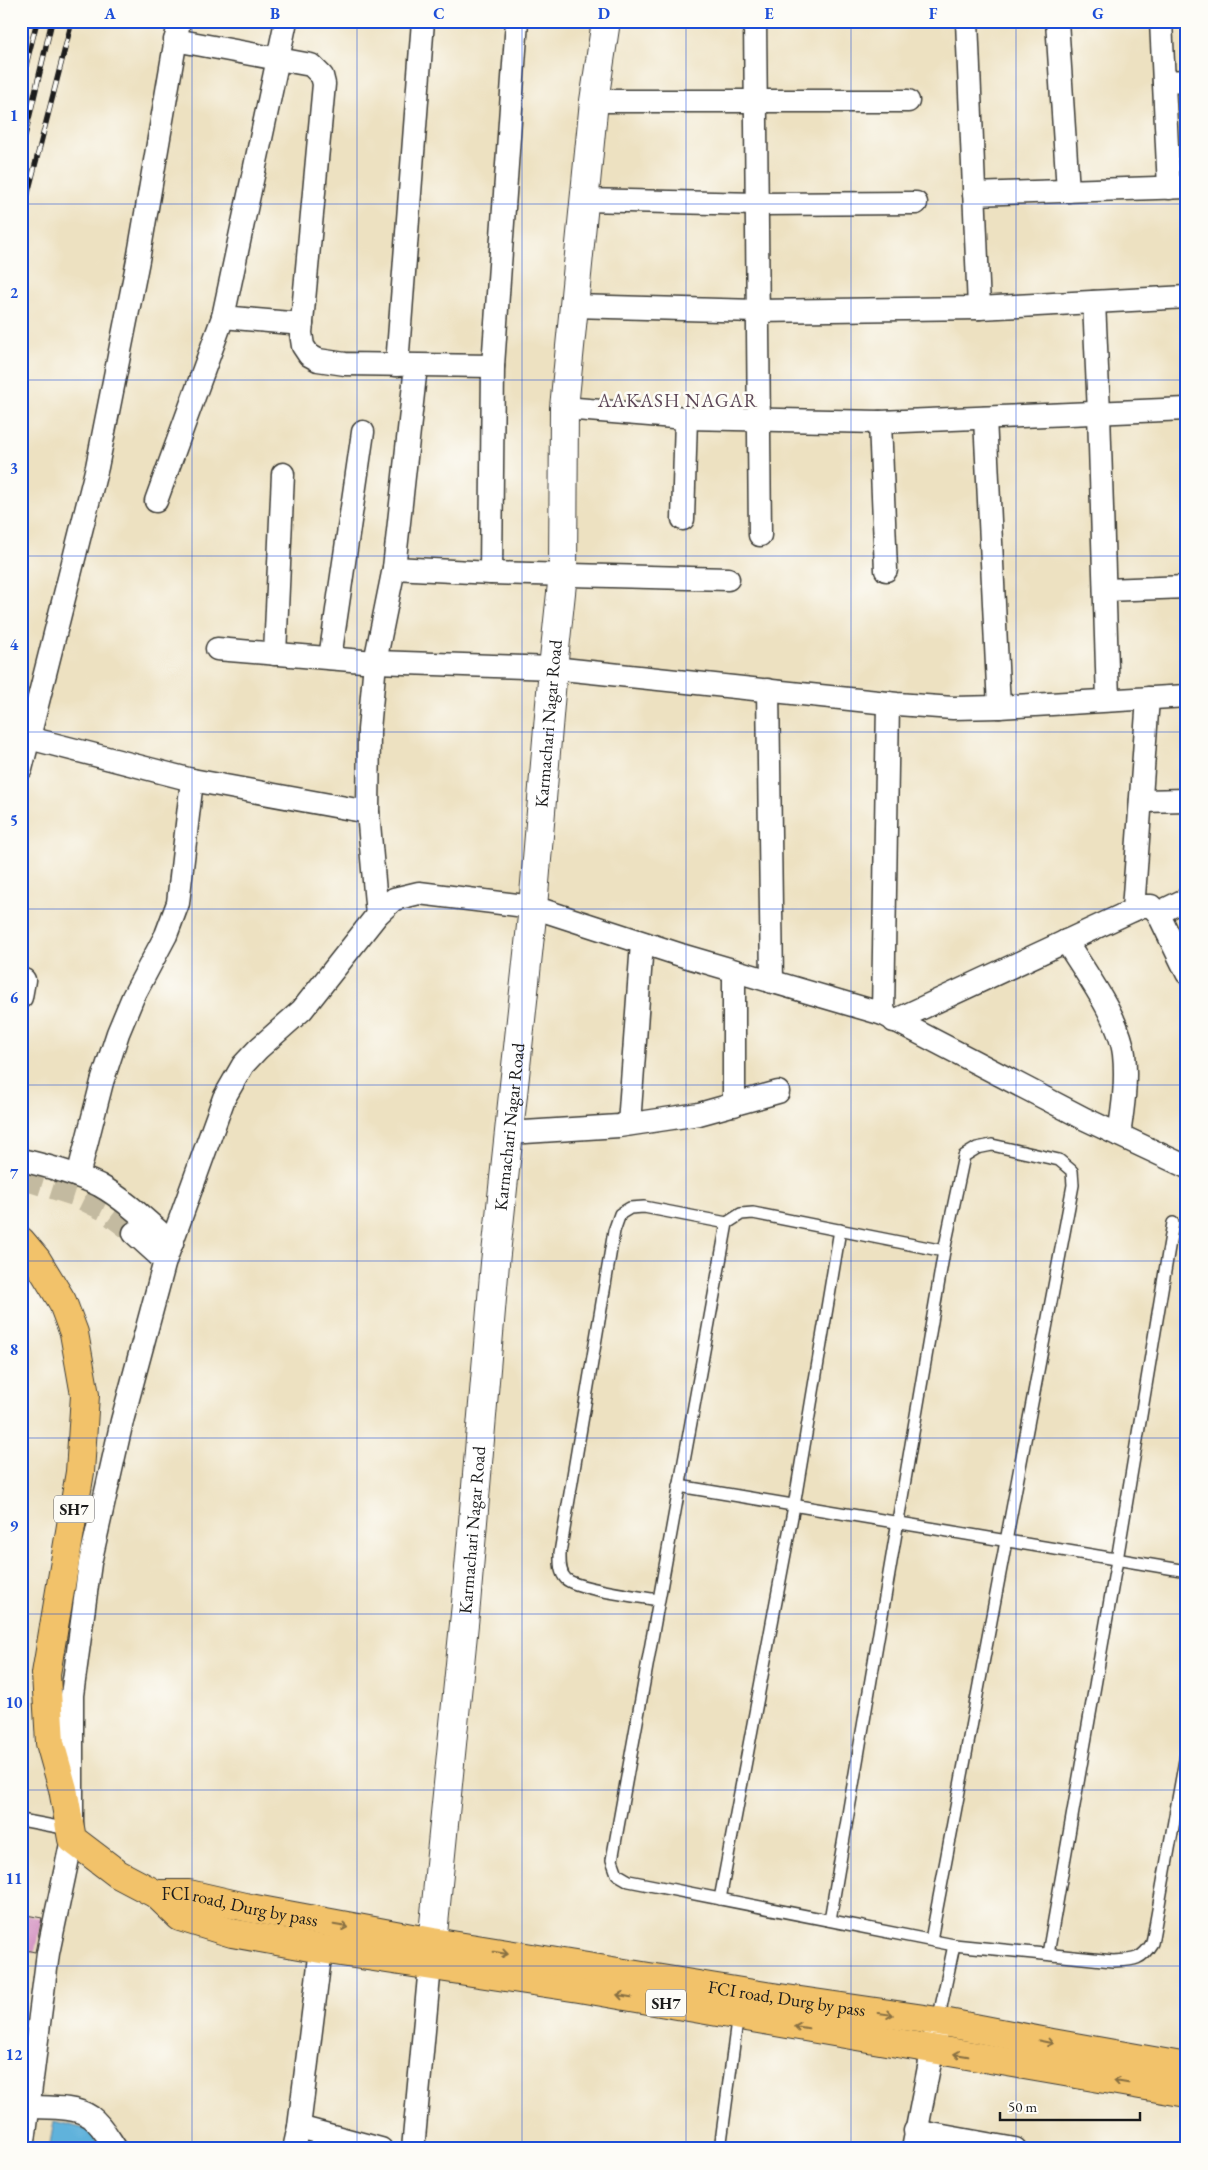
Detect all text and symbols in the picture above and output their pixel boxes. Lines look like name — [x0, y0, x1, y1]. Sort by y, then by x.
text: A — [103, 3, 116, 24]
text: B — [270, 3, 280, 24]
text: C — [433, 3, 445, 24]
text: D — [598, 3, 610, 24]
text: E — [764, 3, 774, 24]
text: F — [929, 3, 938, 24]
text: G — [1092, 3, 1104, 24]
text: 1 — [10, 105, 18, 126]
text: 2 — [10, 282, 19, 303]
district label: AAKASH NAGAR — [597, 388, 758, 413]
text: 3 — [10, 458, 18, 479]
text: 4 — [10, 634, 19, 655]
street label: Karmachari Nagar Road — [529, 638, 567, 808]
text: 5 — [10, 810, 18, 831]
text: 6 — [10, 987, 19, 1008]
street label: Karmachari Nagar Road — [489, 1041, 530, 1212]
text: 7 — [10, 1163, 19, 1184]
text: 8 — [10, 1339, 18, 1360]
street label: Karmachari Nagar Road — [453, 1444, 490, 1615]
road number: SH7 — [54, 1496, 94, 1522]
text: 9 — [10, 1515, 19, 1536]
text: 10 — [6, 1692, 23, 1713]
text: 11 — [6, 1868, 22, 1889]
street label: FCI road, Durg by pass — [161, 1882, 320, 1931]
one-way arrow — [333, 1921, 349, 1931]
one-way arrow — [493, 1948, 509, 1958]
street label: FCI road, Durg by pass — [706, 1975, 867, 2021]
one-way arrow — [616, 1990, 632, 2000]
road number: SH7 — [646, 1990, 686, 2016]
one-way arrow — [878, 2009, 894, 2019]
one-way arrow — [793, 2021, 809, 2031]
one-way arrow — [1038, 2038, 1054, 2048]
text: 12 — [6, 2044, 23, 2065]
one-way arrow — [954, 2049, 970, 2059]
one-way arrow — [1114, 2076, 1130, 2086]
scale bar — [1000, 2090, 1140, 2122]
text: 50 m — [1008, 2097, 1037, 2116]

